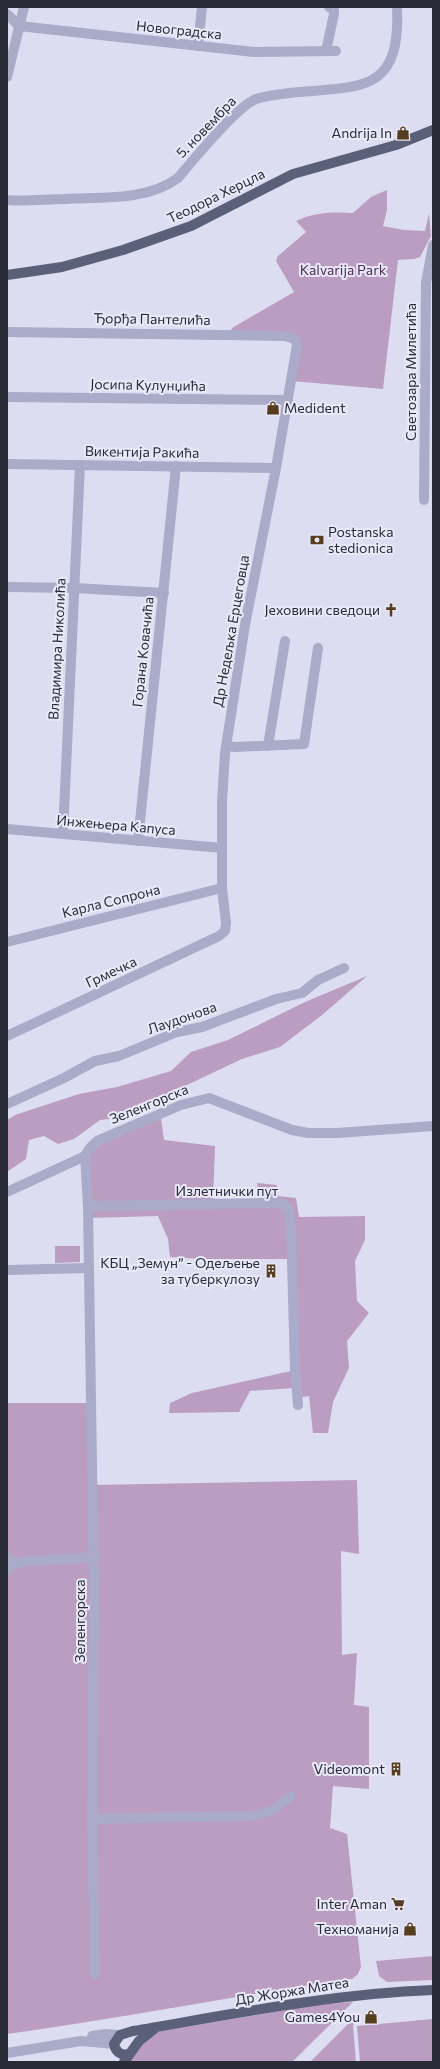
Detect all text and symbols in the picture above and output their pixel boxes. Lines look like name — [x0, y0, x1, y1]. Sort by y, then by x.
street label: Новоградска — [135, 17, 223, 42]
street label: 5. новембра — [172, 92, 239, 161]
place label: Andrija In — [332, 124, 392, 141]
shop icon: Andrija In — [395, 125, 411, 141]
street label: Теодора Херцла — [164, 165, 267, 227]
park label: Kalvarija Park — [300, 261, 387, 278]
street label: Светозара Милетића — [402, 303, 419, 441]
street label: Ђорђа Пантелића — [93, 309, 211, 328]
street label: Јосипа Кулунџића — [90, 375, 206, 394]
place label: Medident — [284, 399, 346, 416]
shop icon: Medident — [265, 400, 281, 416]
street label: Викентија Ракића — [85, 442, 199, 461]
place label: Postanska stedionica — [328, 523, 393, 556]
bank icon: Postanska stedionica — [309, 532, 325, 548]
street label: Др Недељка Ерцеговца — [209, 554, 252, 708]
street label: Владимира Николића — [44, 578, 69, 720]
street label: Горана Ковачића — [128, 596, 157, 708]
place label: Јеховини сведоци — [264, 601, 380, 618]
church icon: Јеховини сведоци — [383, 602, 399, 618]
street label: Инжењера Капуса — [56, 811, 176, 838]
street label: Карла Сопрона — [60, 880, 162, 921]
street label: Грмечка — [83, 952, 139, 991]
street label: Лаудонова — [145, 998, 219, 1037]
street label: Зеленгорска — [107, 1080, 191, 1127]
street label: Излетнички пут — [176, 1182, 279, 1199]
place label: КБЦ „Земун” - Одељење за туберкулозу — [100, 1254, 260, 1287]
building icon: КБЦ „Земун” - Одељење за туберкулозу — [263, 1263, 279, 1279]
street label: Зеленгорска — [71, 1579, 88, 1663]
place label: Videomont — [314, 1760, 385, 1777]
building icon: Videomont — [388, 1761, 404, 1777]
place label: Inter Aman — [317, 1895, 387, 1912]
supermarket icon: Inter Aman — [390, 1896, 406, 1912]
place label: Техноманија — [316, 1920, 399, 1937]
shop icon: Техноманија — [402, 1921, 418, 1937]
street label: Др Жоржа Матеа — [234, 1973, 350, 2008]
place label: Games4You — [285, 2008, 360, 2025]
shop icon: Games4You — [363, 2009, 379, 2025]

